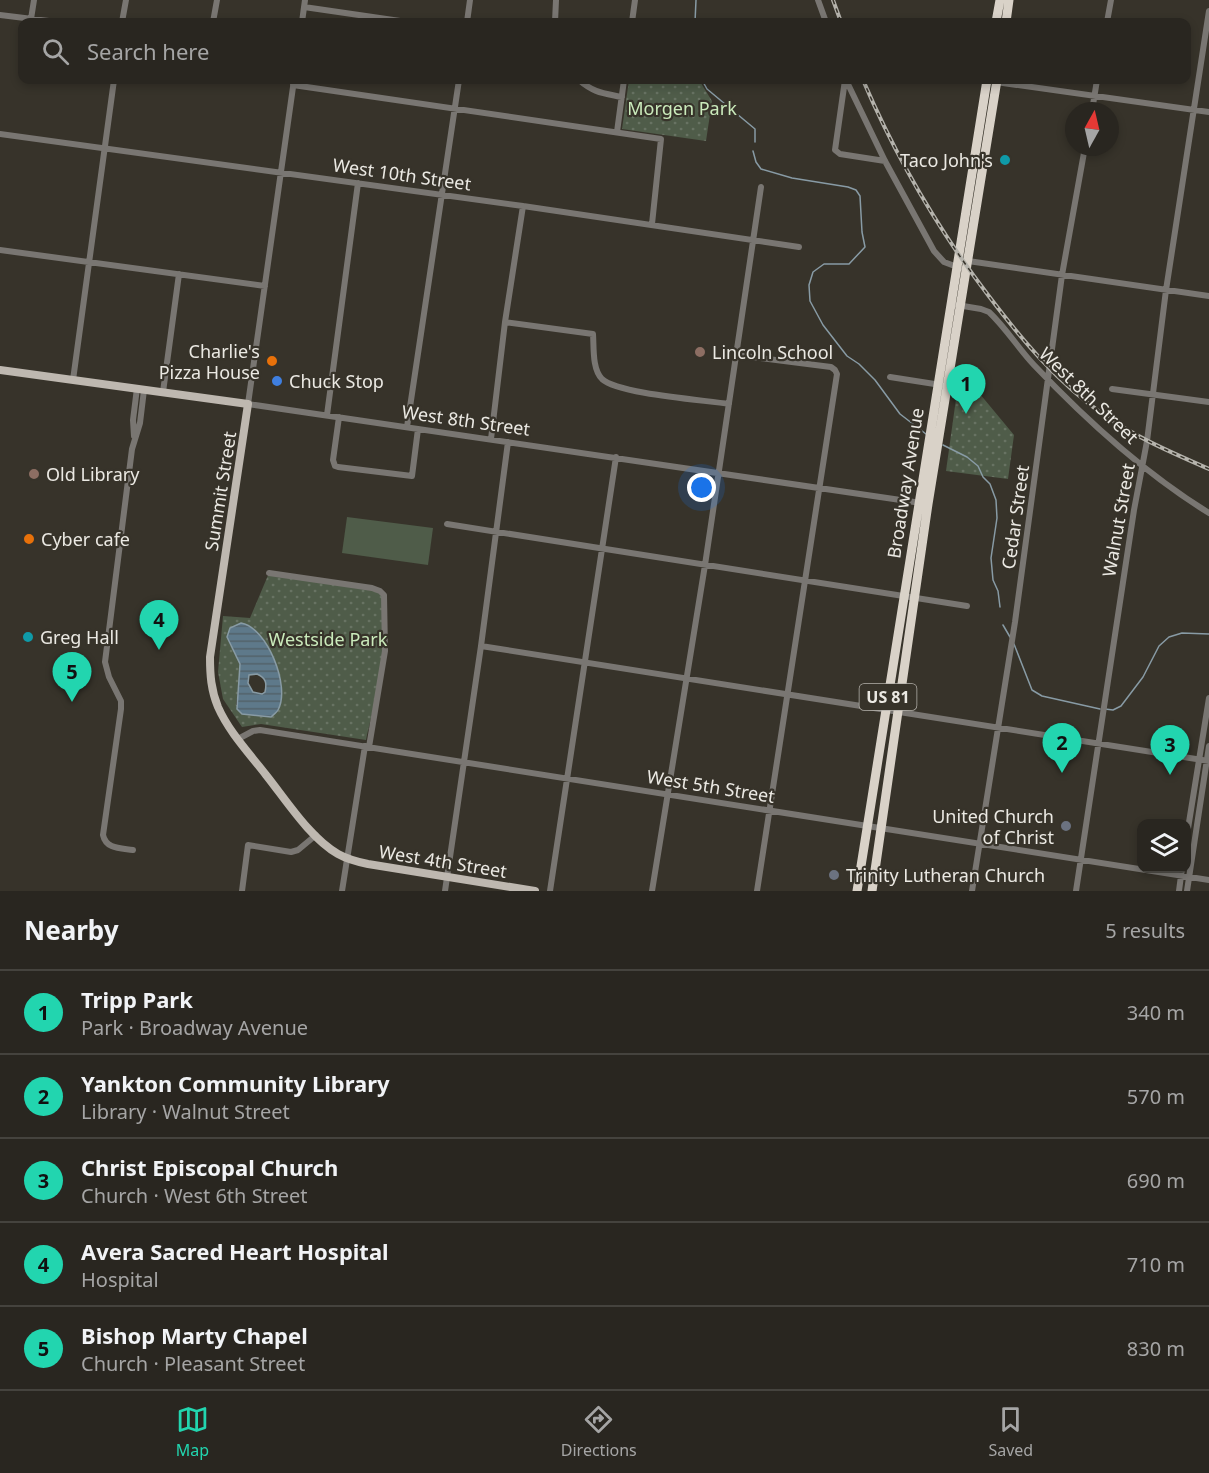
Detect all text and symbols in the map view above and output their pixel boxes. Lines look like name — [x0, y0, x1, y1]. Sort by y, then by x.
search box — [18, 18, 1191, 84]
icon: search — [39, 35, 72, 68]
text: Search here — [87, 36, 209, 66]
park label: Morgen Park — [627, 96, 737, 120]
north arrow — [1065, 102, 1119, 156]
place label: Taco John's — [900, 148, 993, 172]
street label: West 10th Street — [331, 152, 473, 196]
marker: Taco John's — [998, 153, 1012, 167]
place label: Charlie's Pizza House — [159, 339, 260, 384]
place label: Lincoln School — [712, 340, 833, 364]
street label: West 8th Street — [1034, 341, 1144, 449]
marker: Lincoln School — [693, 345, 707, 359]
marker: Charlie's Pizza House — [265, 354, 279, 368]
pin: 1 — [946, 364, 986, 414]
place label: Chuck Stop — [289, 369, 384, 393]
marker: Chuck Stop — [270, 374, 284, 388]
street label: West 8th Street — [400, 399, 532, 441]
street label: Broadway Avenue — [881, 406, 929, 560]
street label: Summit Street — [199, 429, 241, 553]
street label: Walnut Street — [1096, 461, 1140, 579]
place label: Old Library — [46, 462, 140, 486]
street label: Cedar Street — [996, 463, 1034, 571]
marker: Old Library — [27, 467, 41, 481]
your location — [687, 473, 716, 502]
place label: Cyber cafe — [41, 527, 130, 551]
marker: Cyber cafe — [22, 532, 36, 546]
pin: 4 — [140, 600, 178, 650]
place label: Greg Hall — [40, 625, 119, 649]
park label: Westside Park — [269, 627, 388, 651]
marker: Greg Hall — [21, 630, 35, 644]
pin: 5 — [52, 652, 92, 702]
road number: US 81 — [860, 684, 916, 710]
pin: 2 — [1042, 724, 1082, 773]
pin: 3 — [1150, 726, 1190, 775]
street label: West 5th Street — [645, 764, 777, 808]
place label: United Church of Christ — [932, 804, 1054, 849]
marker: United Church of Christ — [1059, 819, 1073, 833]
map controls — [1137, 819, 1191, 873]
button: layers — [1137, 819, 1191, 873]
street label: West 4th Street — [377, 839, 509, 883]
place label: Trinity Lutheran Church — [846, 863, 1045, 887]
marker: Trinity Lutheran Church — [827, 868, 841, 882]
text: Nearby — [24, 912, 119, 948]
text: 5 results — [1105, 917, 1185, 944]
text: Tripp Park — [81, 984, 193, 1014]
text: 1 — [38, 999, 49, 1026]
text: 340 m — [1127, 999, 1185, 1026]
text: Park · Broadway Avenue — [81, 1014, 308, 1041]
text: Yankton Community Library — [81, 1068, 390, 1098]
text: 2 — [38, 1083, 49, 1110]
text: 570 m — [1127, 1083, 1185, 1110]
text: Library · Walnut Street — [81, 1098, 290, 1125]
text: Christ Episcopal Church — [81, 1152, 338, 1182]
text: 3 — [38, 1167, 49, 1194]
text: 690 m — [1127, 1167, 1185, 1194]
text: Church · West 6th Street — [81, 1182, 307, 1209]
text: Avera Sacred Heart Hospital — [81, 1236, 389, 1266]
text: 4 — [38, 1251, 49, 1278]
text: 710 m — [1127, 1251, 1185, 1278]
text: Hospital — [81, 1266, 159, 1293]
text: Bishop Marty Chapel — [81, 1320, 308, 1350]
text: 5 — [38, 1335, 49, 1362]
text: 830 m — [1127, 1335, 1185, 1362]
text: Church · Pleasant Street — [81, 1350, 305, 1377]
tab: Map — [176, 1403, 209, 1461]
tab: Directions — [561, 1403, 637, 1461]
tab: Saved — [988, 1403, 1033, 1461]

